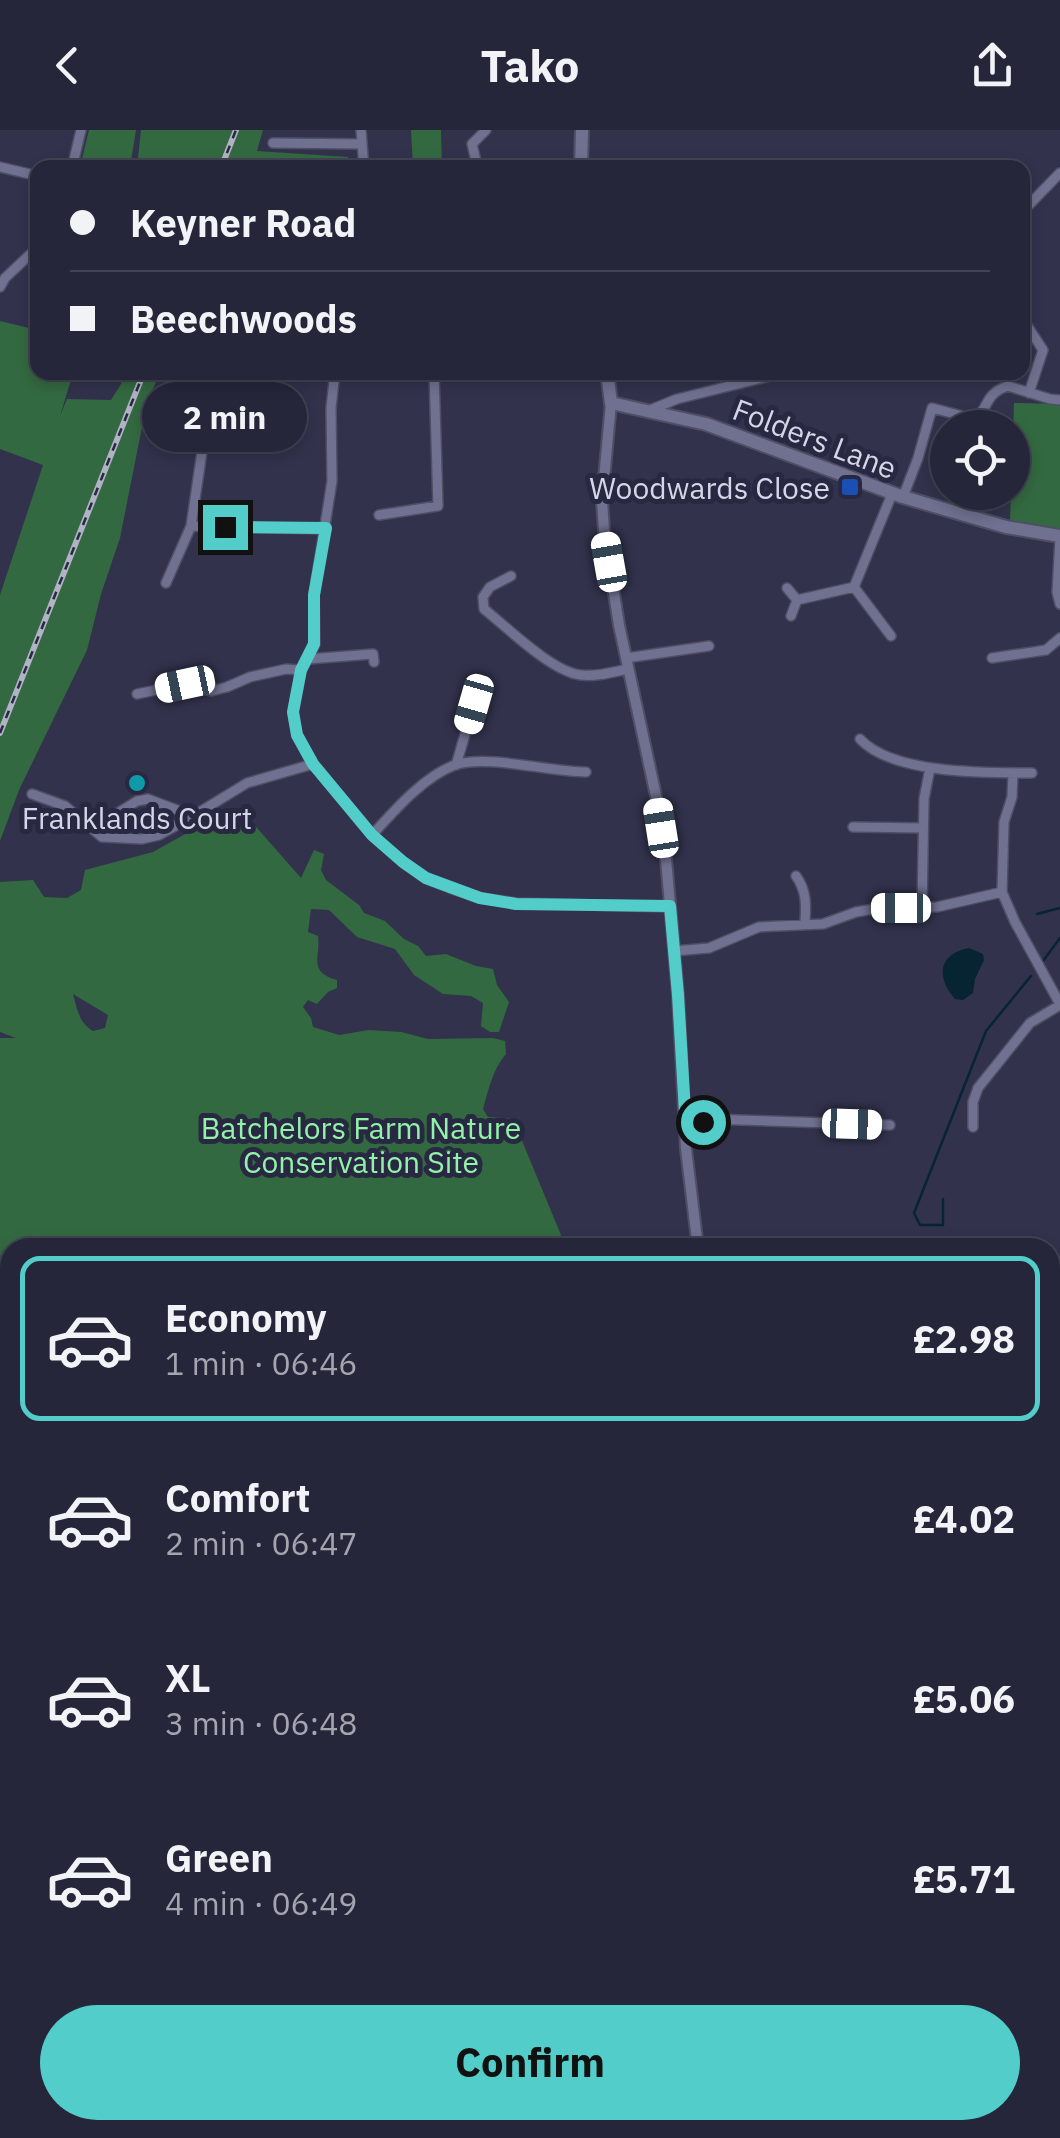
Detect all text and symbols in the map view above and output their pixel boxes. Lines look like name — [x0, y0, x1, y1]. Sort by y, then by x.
text: Tako — [481, 36, 579, 94]
icon: back — [40, 38, 95, 93]
icon: share — [965, 38, 1020, 93]
text: Keyner Road — [130, 198, 356, 247]
text: Beechwoods — [130, 294, 357, 343]
callout: 2 min — [142, 382, 308, 452]
street label: Folders Lane — [728, 389, 902, 487]
text: 2 min — [183, 396, 266, 438]
map controls — [930, 410, 1030, 510]
button: locate — [930, 410, 1030, 510]
place label: Woodwards Close — [589, 468, 830, 507]
marker: Woodwards Close — [839, 476, 861, 498]
route end — [203, 505, 248, 550]
car — [589, 530, 629, 594]
car — [153, 663, 217, 705]
car — [451, 671, 497, 737]
marker: Franklands Court — [126, 772, 148, 794]
car — [641, 796, 681, 860]
place label: Franklands Court — [22, 798, 252, 837]
car — [871, 893, 931, 923]
route start — [681, 1100, 726, 1145]
park label: Batchelors Farm Nature Conservation Site — [201, 1108, 521, 1181]
car — [821, 1108, 883, 1140]
text: Economy — [165, 1293, 327, 1342]
icon: car — [45, 1294, 135, 1384]
text: £2.98 — [913, 1314, 1015, 1363]
text: 1 min · 06:46 — [165, 1342, 358, 1384]
text: Comfort — [165, 1473, 310, 1522]
icon: car — [45, 1474, 135, 1564]
text: £4.02 — [913, 1494, 1015, 1543]
text: 2 min · 06:47 — [165, 1522, 358, 1564]
text: XL — [165, 1653, 211, 1702]
icon: car — [45, 1654, 135, 1744]
text: £5.06 — [913, 1674, 1015, 1723]
text: 3 min · 06:48 — [165, 1702, 358, 1744]
text: Green — [165, 1833, 273, 1882]
icon: car — [45, 1834, 135, 1924]
text: £5.71 — [913, 1854, 1015, 1903]
text: 4 min · 06:49 — [165, 1882, 358, 1924]
button: Confirm — [40, 2005, 1020, 2120]

